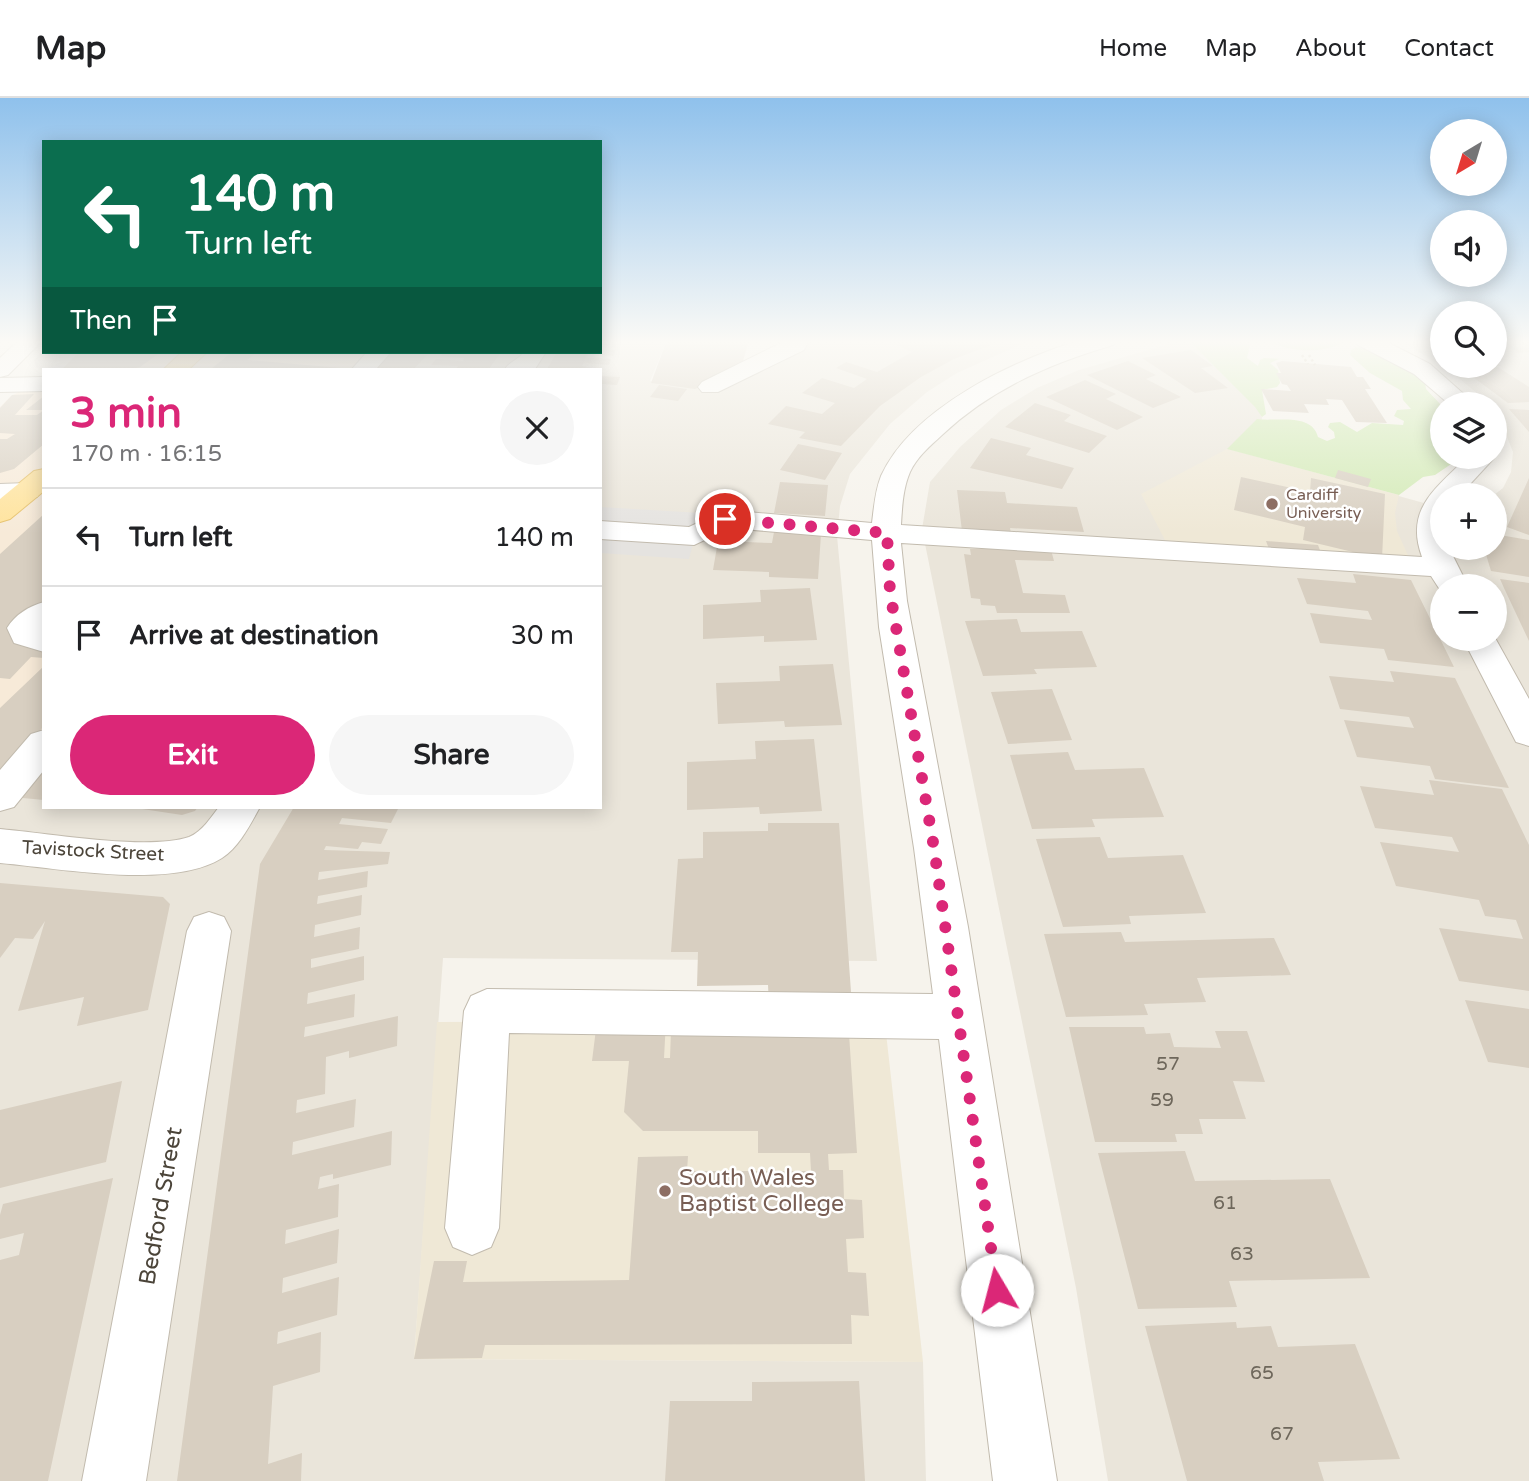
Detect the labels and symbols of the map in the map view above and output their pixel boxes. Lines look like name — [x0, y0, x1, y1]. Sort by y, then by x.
north arrow — [1430, 119, 1507, 196]
place label: Cardiff University — [1286, 485, 1362, 523]
pin — [695, 489, 755, 549]
marker: Cardiff University — [1264, 496, 1280, 512]
street label: Tavistock Street — [21, 836, 165, 866]
house number: 57 — [1156, 1053, 1180, 1075]
house number: 59 — [1150, 1089, 1174, 1111]
street label: Bedford Street — [133, 1125, 189, 1287]
place label: South Wales Baptist College — [679, 1164, 844, 1218]
marker: South Wales Baptist College — [657, 1183, 673, 1199]
house number: 61 — [1213, 1192, 1237, 1214]
house number: 63 — [1230, 1243, 1254, 1265]
position arrow — [960, 1253, 1034, 1327]
house number: 65 — [1250, 1362, 1274, 1384]
house number: 67 — [1270, 1423, 1294, 1445]

